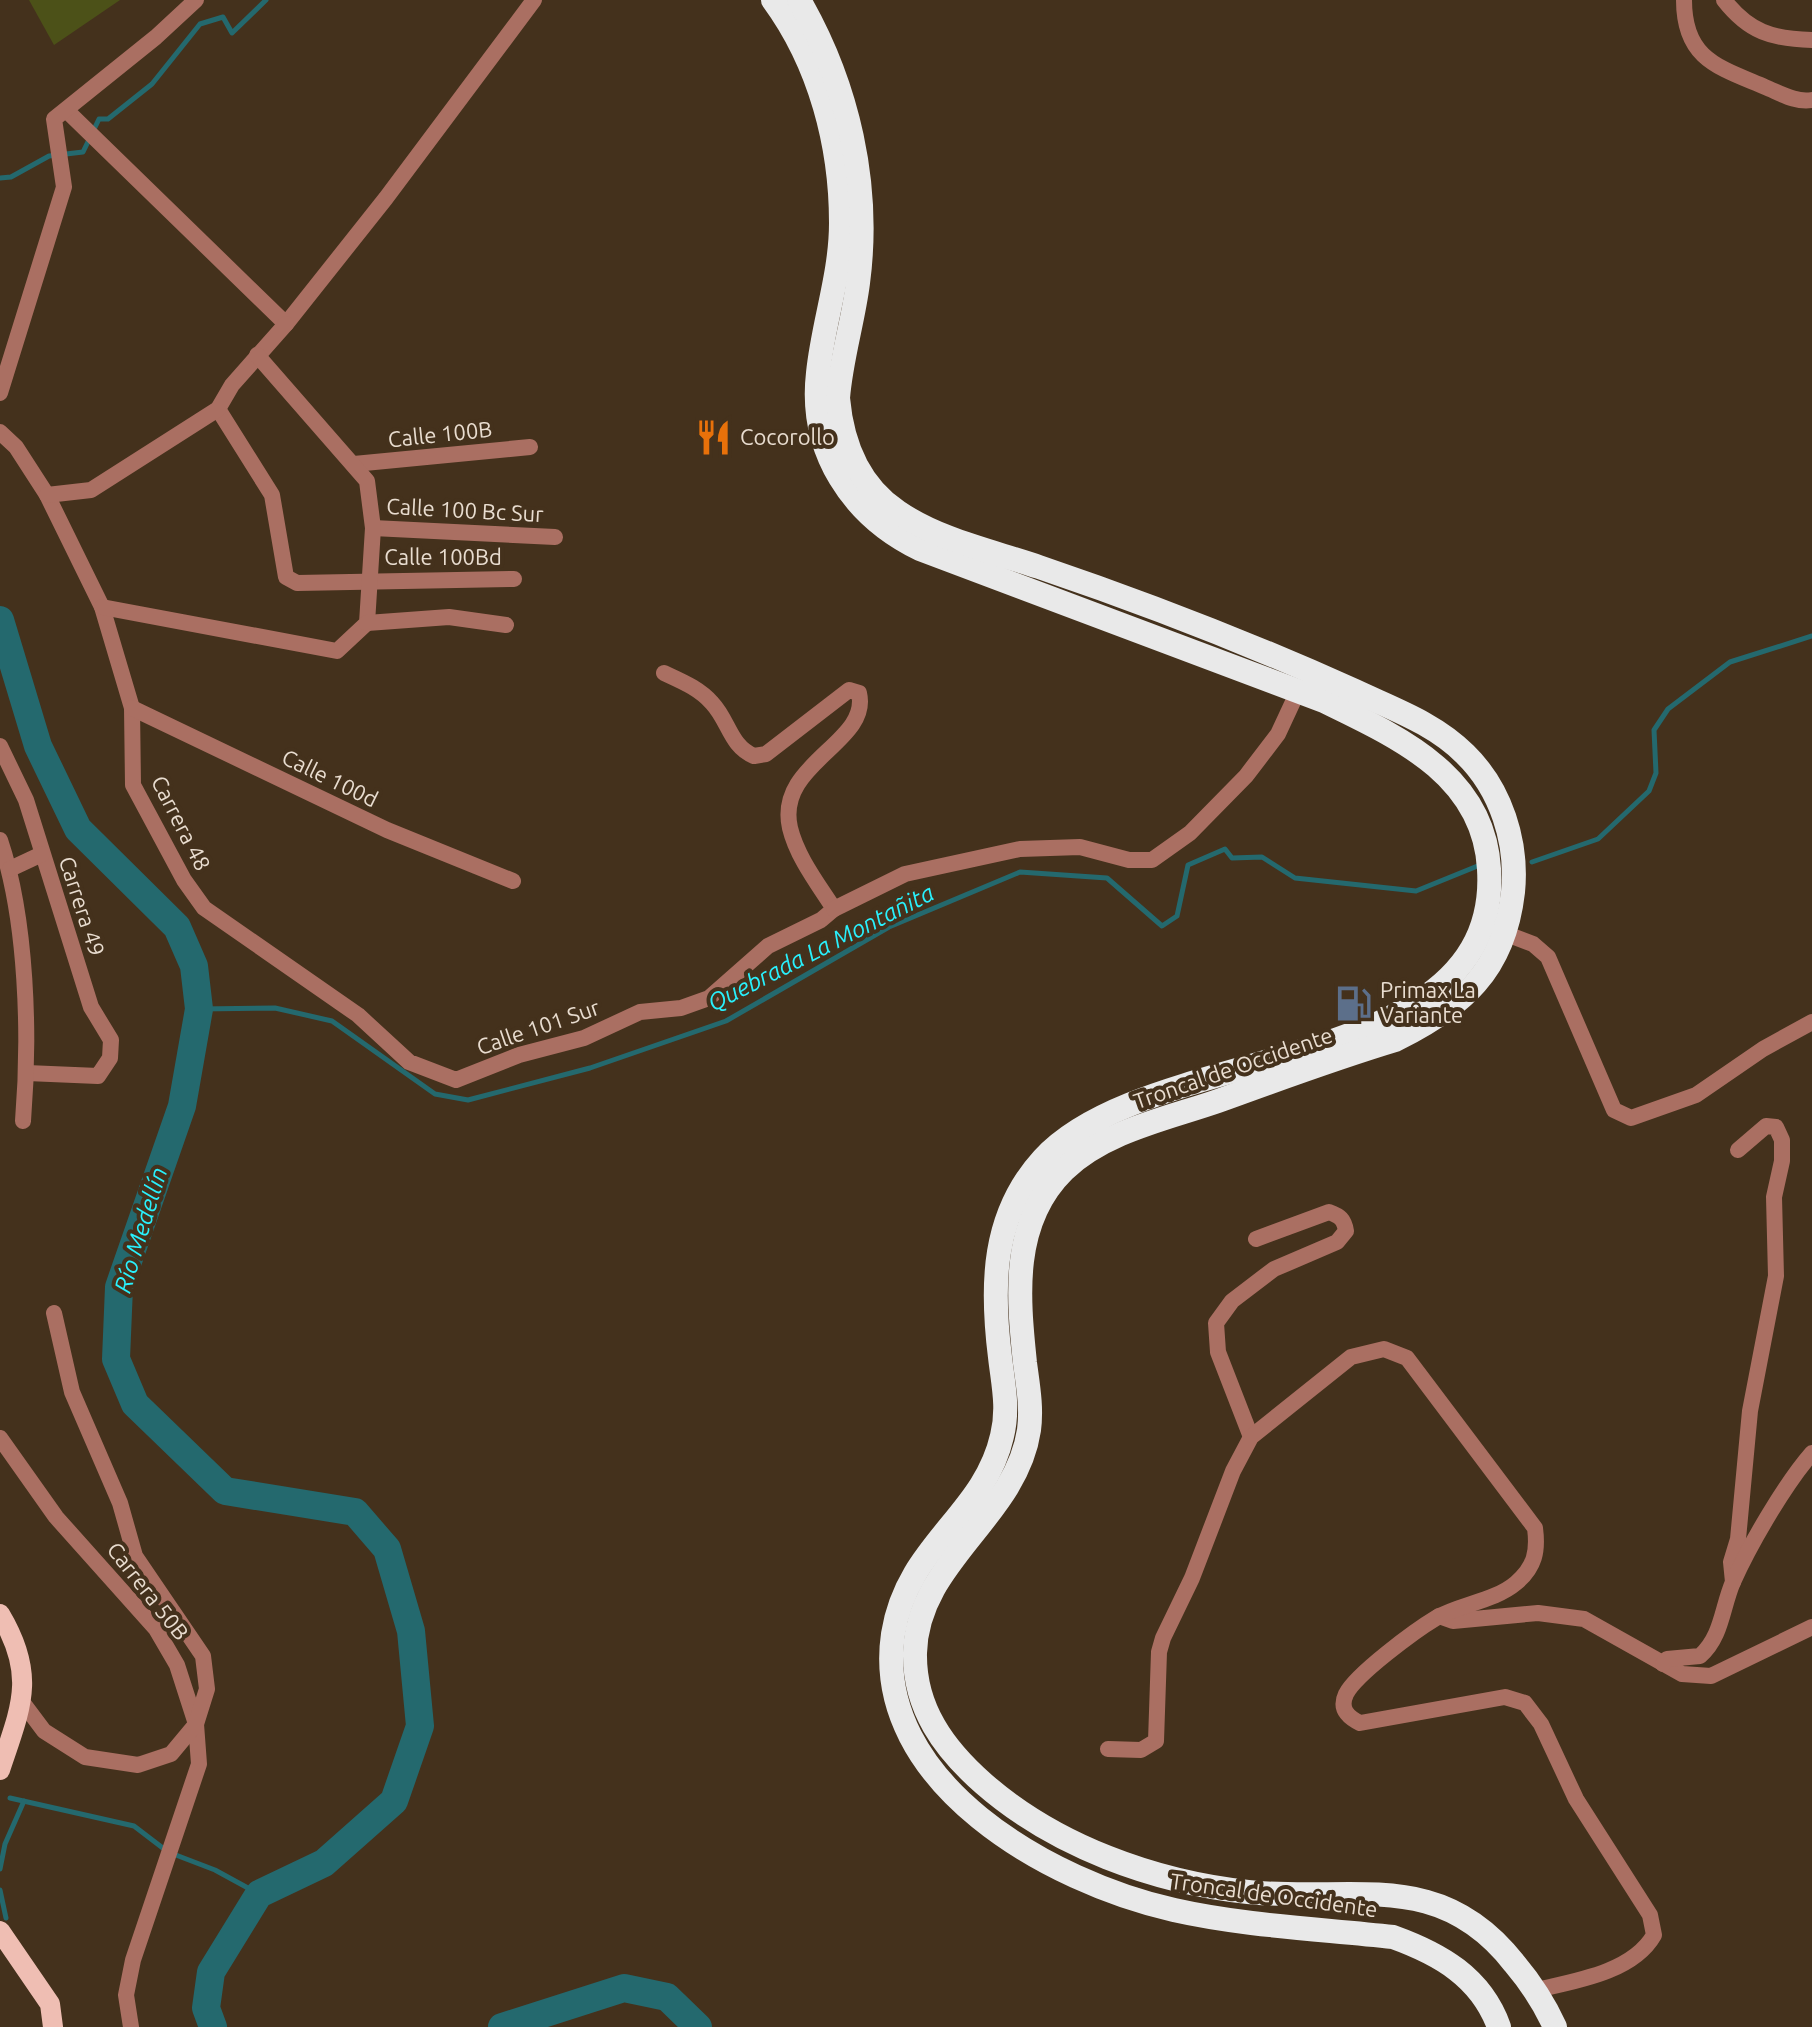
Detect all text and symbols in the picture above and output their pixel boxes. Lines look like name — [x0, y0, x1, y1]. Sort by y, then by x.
street label: Calle 100B — [387, 416, 493, 451]
restaurant icon: Cocorollo — [695, 418, 733, 456]
place label: Cocorollo — [740, 424, 835, 449]
street label: Calle 100 Bc Sur — [386, 493, 545, 526]
street label: Calle 100Bd — [384, 544, 502, 569]
street label: Calle 100d — [278, 744, 382, 811]
street label: Carrera 48 — [147, 771, 216, 874]
street label: Carrera 49 — [55, 853, 110, 959]
water label: Quebrada La Montañita — [703, 879, 939, 1017]
place label: Primax La Variante — [1380, 977, 1476, 1027]
fuel station icon: Primax La Variante — [1335, 984, 1373, 1022]
street label: Calle 101 Sur — [473, 994, 603, 1059]
street label: Troncal de Occidente — [1130, 1022, 1336, 1113]
water label: Río Medellín — [109, 1164, 172, 1296]
street label: Carrera 50B — [103, 1537, 194, 1645]
street label: Troncal de Occidente — [1169, 1868, 1379, 1921]

